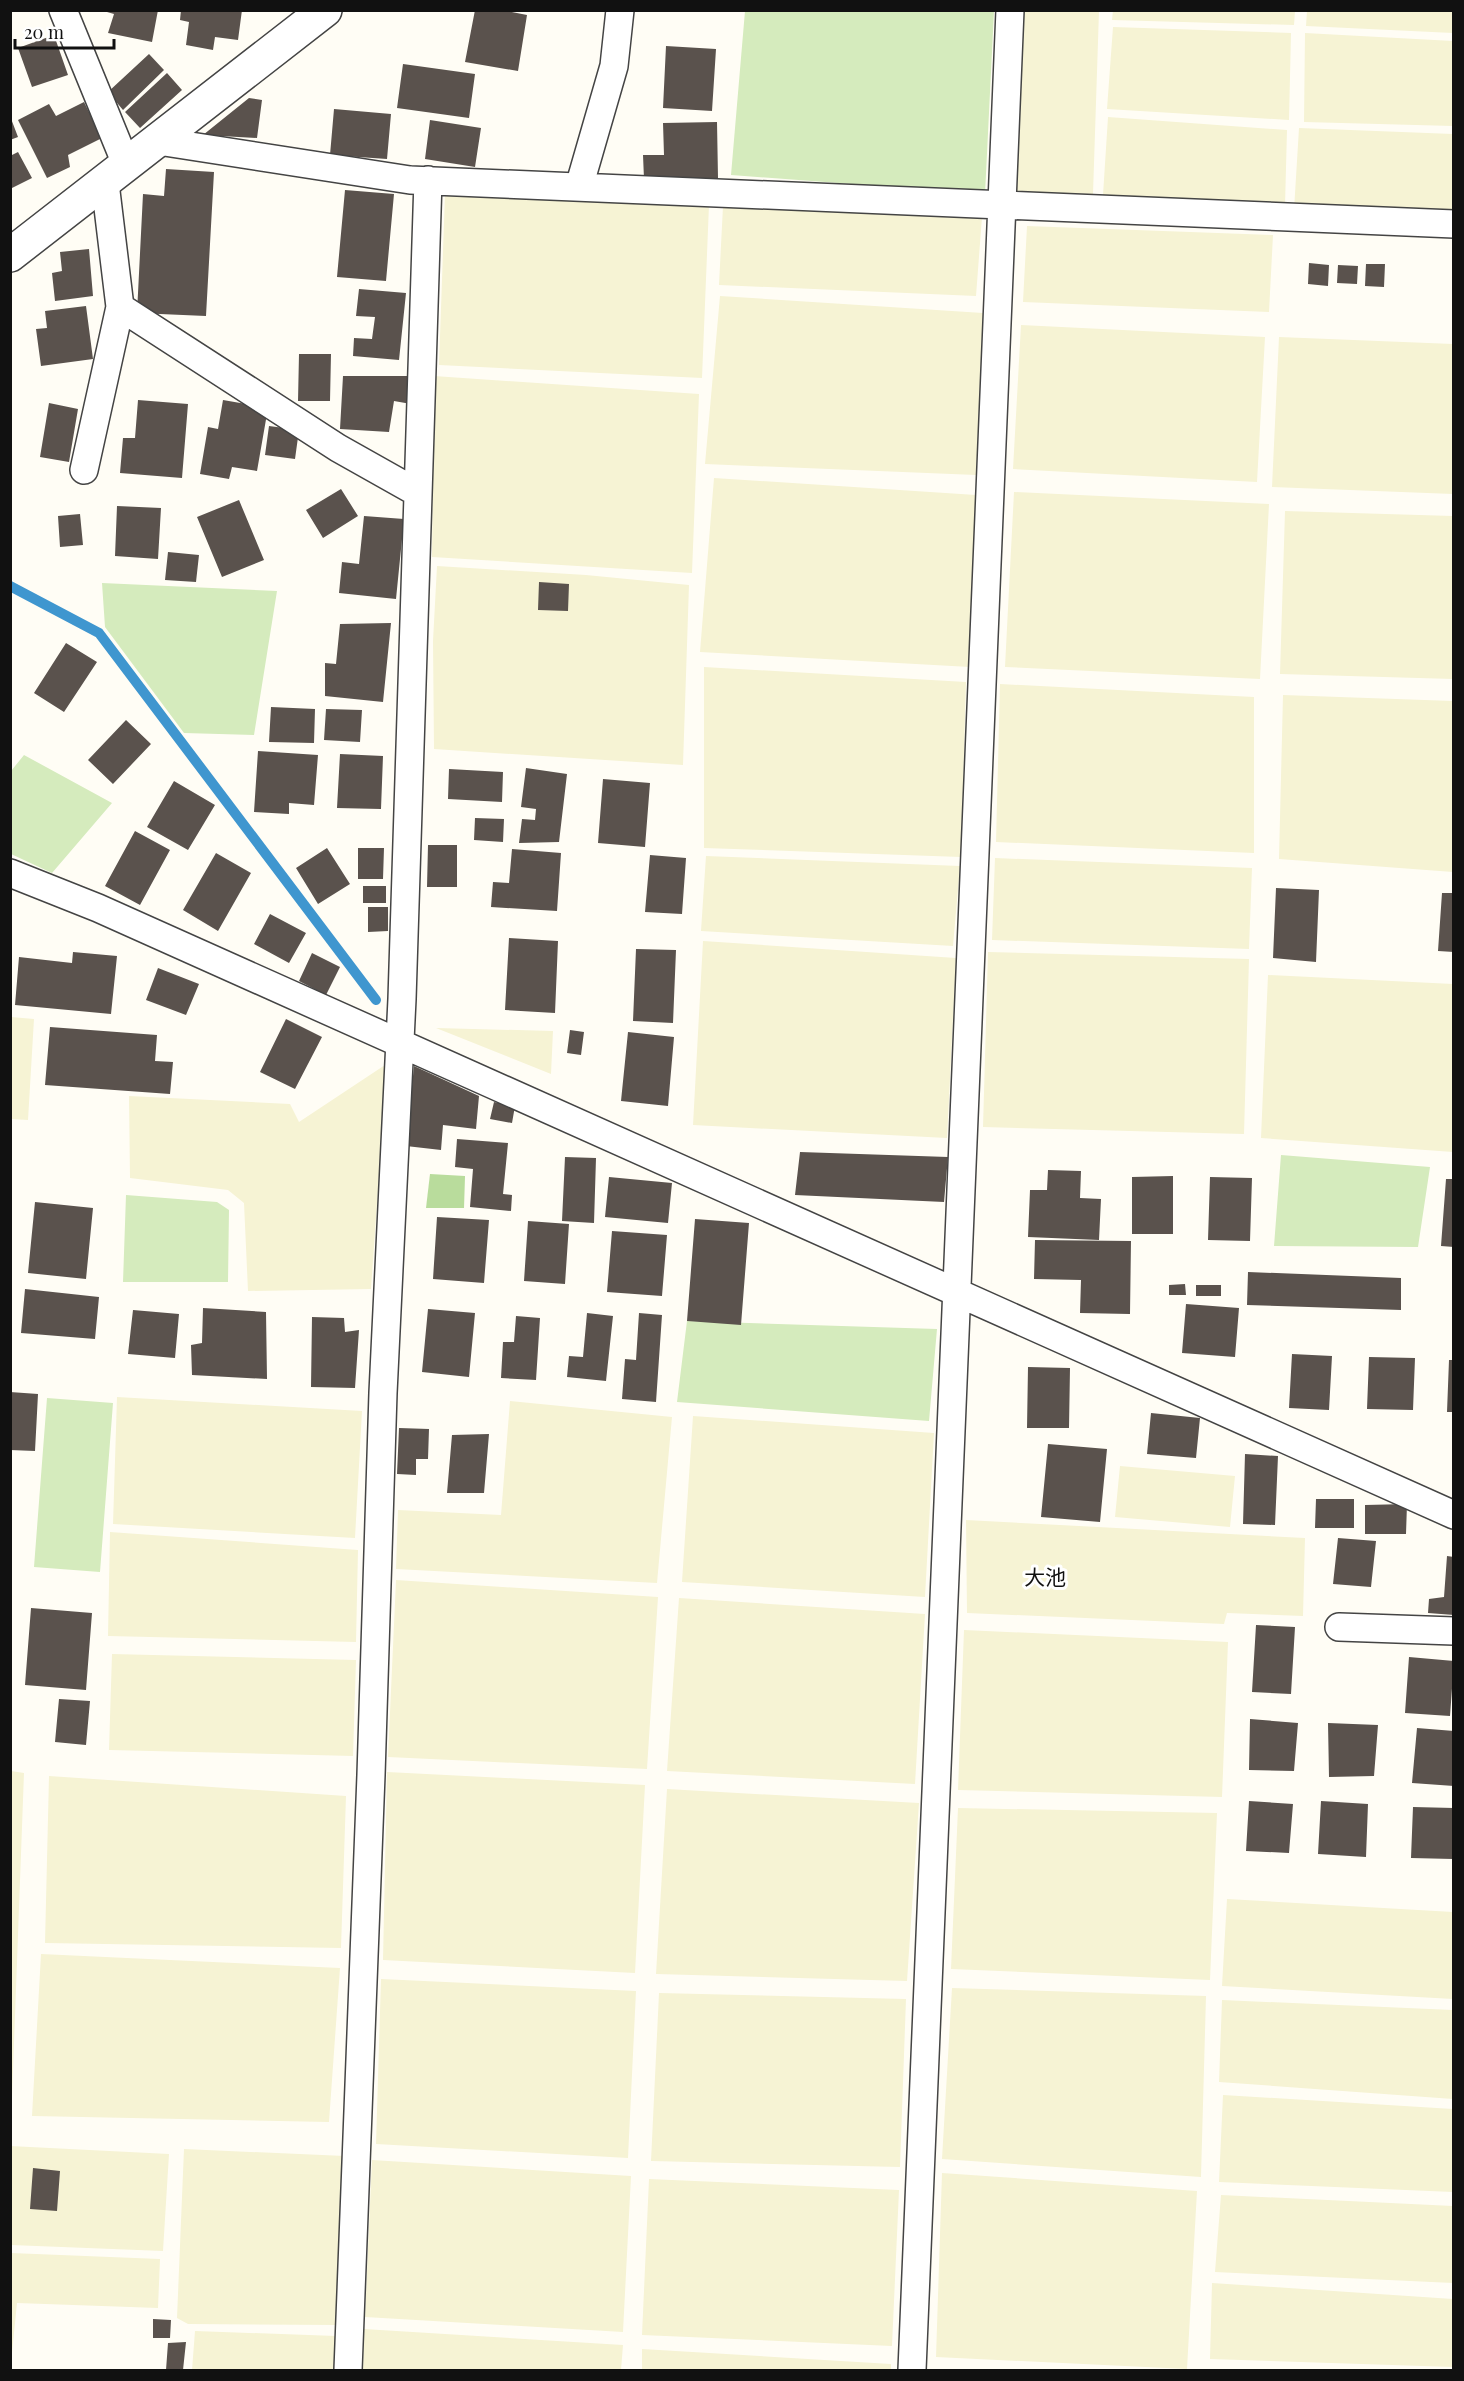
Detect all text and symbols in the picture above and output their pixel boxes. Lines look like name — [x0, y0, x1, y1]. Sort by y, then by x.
scale bar — [15, 12, 114, 50]
text: 20 m — [24, 20, 64, 44]
district label: 大池 — [1024, 1562, 1066, 1590]

